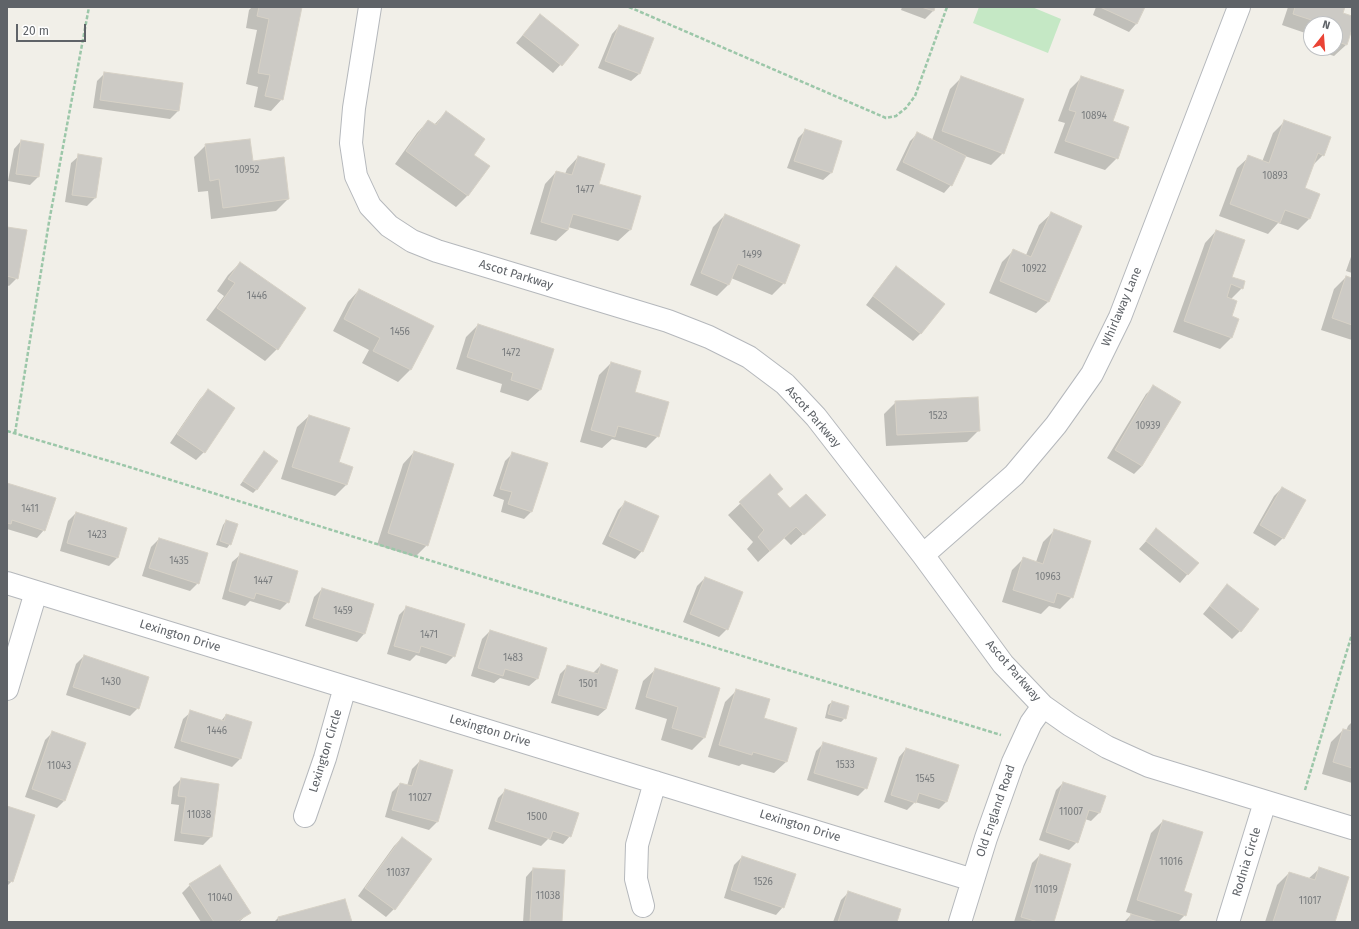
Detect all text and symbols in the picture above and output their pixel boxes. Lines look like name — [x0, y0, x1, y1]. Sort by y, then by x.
scale bar — [18, 16, 88, 42]
north arrow — [1303, 16, 1343, 56]
text: N — [1321, 18, 1332, 32]
text: 20 m — [23, 24, 49, 38]
house number: 10894 — [1081, 110, 1107, 122]
house number: 10952 — [235, 164, 259, 176]
house number: 10893 — [1262, 170, 1288, 182]
house number: 1477 — [576, 184, 594, 196]
house number: 1499 — [742, 249, 762, 261]
street label: Ascot Parkway — [477, 257, 555, 293]
house number: 10922 — [1022, 263, 1046, 275]
street label: Whirlaway Lane — [1099, 265, 1145, 349]
house number: 1446 — [247, 290, 267, 302]
house number: 1456 — [390, 326, 410, 338]
house number: 1472 — [502, 347, 520, 359]
street label: Ascot Parkway — [782, 383, 844, 451]
house number: 1523 — [928, 410, 948, 422]
house number: 10939 — [1136, 420, 1160, 432]
house number: 1411 — [21, 503, 39, 515]
house number: 1423 — [87, 529, 107, 541]
house number: 1435 — [169, 555, 189, 567]
house number: 10963 — [1035, 571, 1061, 583]
house number: 1447 — [253, 575, 273, 587]
house number: 1459 — [333, 605, 353, 617]
street label: Lexington Drive — [138, 617, 222, 655]
house number: 1471 — [420, 629, 438, 641]
street label: Ascot Parkway — [982, 637, 1044, 705]
house number: 1483 — [503, 652, 523, 664]
house number: 1430 — [101, 676, 121, 688]
house number: 1501 — [579, 678, 597, 690]
street label: Lexington Circle — [307, 708, 345, 794]
street label: Lexington Drive — [448, 712, 532, 750]
house number: 1446 — [207, 725, 227, 737]
house number: 1533 — [835, 759, 855, 771]
house number: 11043 — [47, 760, 71, 772]
street label: Old England Road — [973, 763, 1019, 859]
house number: 1545 — [915, 773, 935, 785]
house number: 11027 — [408, 792, 432, 804]
house number: 11007 — [1059, 806, 1083, 818]
street label: Lexington Drive — [758, 807, 842, 845]
house number: 11038 — [187, 809, 211, 821]
house number: 1500 — [527, 811, 547, 823]
street label: Rodnia Circle — [1230, 826, 1264, 898]
house number: 11016 — [1159, 856, 1183, 868]
house number: 11037 — [386, 867, 410, 879]
house number: 1526 — [753, 876, 773, 888]
house number: 11019 — [1034, 884, 1058, 896]
house number: 11038 — [536, 890, 560, 902]
house number: 11040 — [208, 892, 232, 904]
house number: 11017 — [1299, 895, 1321, 907]

